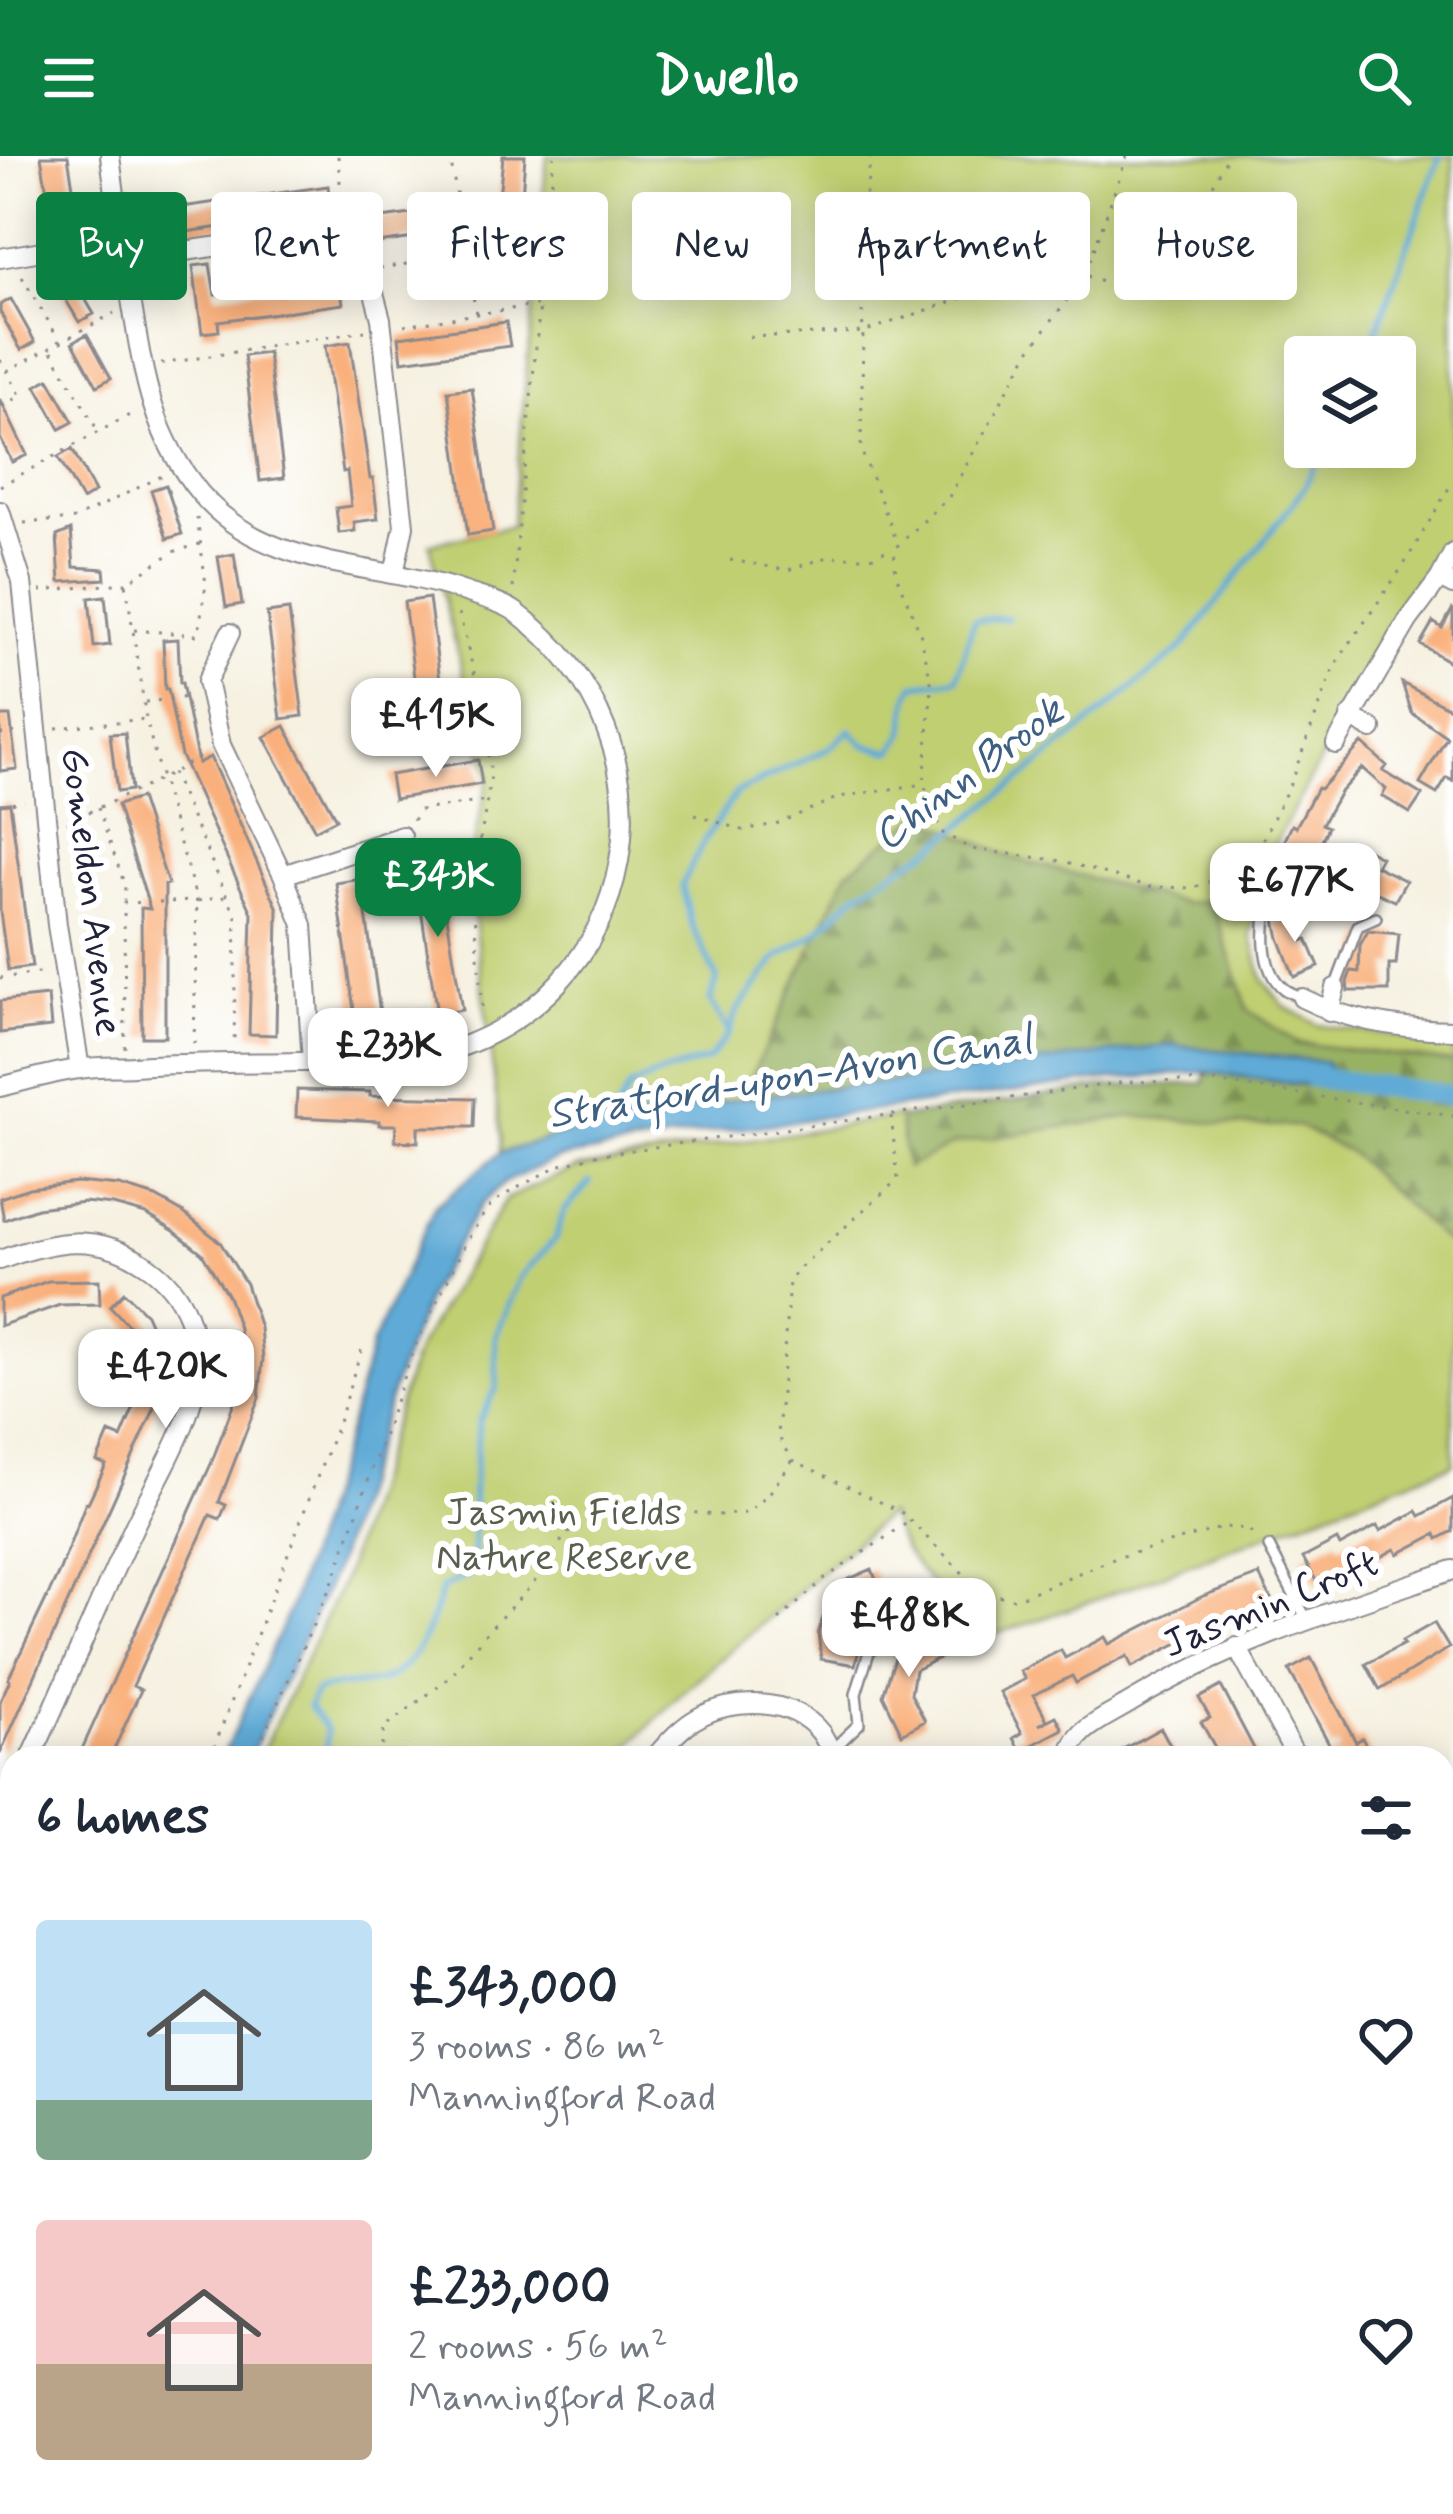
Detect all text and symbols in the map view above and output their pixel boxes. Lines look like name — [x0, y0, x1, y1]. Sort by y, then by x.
text: Dwello — [654, 43, 799, 114]
icon: menu — [36, 45, 102, 111]
icon: search — [1351, 45, 1417, 111]
chip: Buy — [36, 192, 187, 300]
chip: Rent — [211, 192, 383, 300]
chip: Filters — [407, 192, 608, 300]
chip: New — [632, 192, 791, 300]
chip: Apartment — [815, 192, 1090, 300]
chip: House — [1114, 192, 1297, 300]
map controls — [1284, 336, 1416, 468]
button: layers — [1284, 336, 1416, 468]
pin: £415K — [352, 678, 520, 780]
water label: Chinn Brook — [863, 684, 1077, 865]
text: £415K — [378, 691, 494, 742]
street label: Gomeldon Avenue — [47, 745, 133, 1039]
pin: £343K — [354, 838, 522, 940]
pin: £677K — [1211, 843, 1379, 945]
text: £343K — [382, 851, 494, 902]
text: £677K — [1237, 856, 1353, 907]
pin: £233K — [304, 1008, 472, 1110]
water label: Stratford-upon-Avon Canal — [544, 1012, 1040, 1146]
text: £233K — [335, 1021, 441, 1072]
pin: £420K — [82, 1329, 250, 1431]
text: £420K — [105, 1342, 227, 1393]
park label: Jasmin Fields Nature Reserve — [436, 1488, 692, 1584]
street label: Jasmin Croft — [1156, 1539, 1386, 1671]
pin: £488K — [825, 1578, 993, 1680]
text: £488K — [849, 1591, 969, 1642]
text: 6 homes — [36, 1785, 209, 1851]
icon: filters — [1353, 1785, 1419, 1851]
text: £343,000 — [408, 1956, 618, 2022]
icon: home — [132, 1968, 276, 2112]
icon: heart — [1353, 2007, 1419, 2073]
text: 3 rooms · 86 m² — [408, 2022, 665, 2073]
text: Manningford Road — [408, 2073, 716, 2124]
text: £233,000 — [408, 2256, 611, 2322]
icon: home — [132, 2268, 276, 2412]
icon: heart — [1353, 2307, 1419, 2373]
text: 2 rooms · 56 m² — [408, 2322, 668, 2373]
text: Manningford Road — [408, 2373, 716, 2424]

